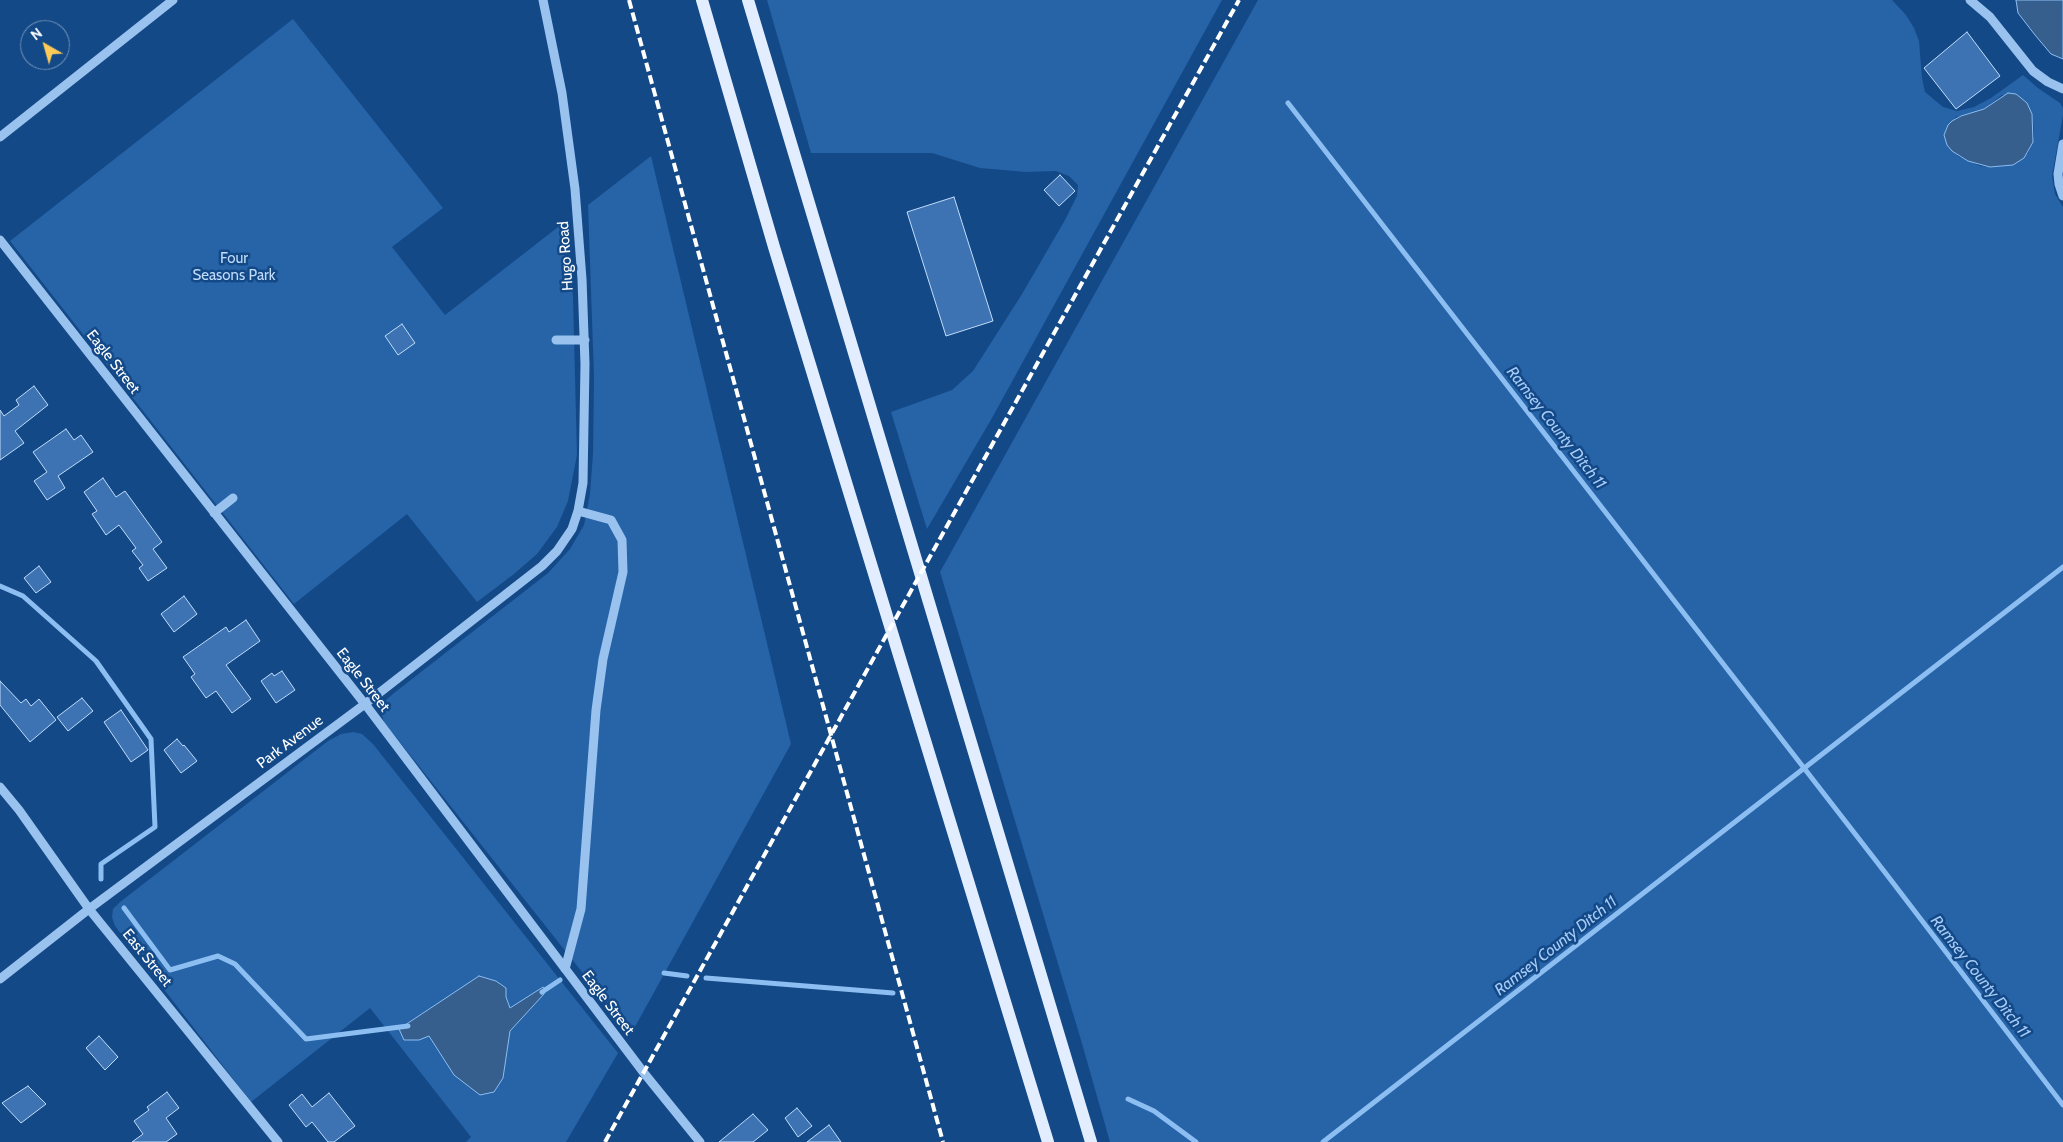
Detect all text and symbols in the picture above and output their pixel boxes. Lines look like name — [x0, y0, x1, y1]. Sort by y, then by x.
north arrow — [20, 20, 70, 70]
text: N — [27, 24, 46, 44]
street label: Hugo Road — [555, 220, 577, 292]
park label: Four Seasons Park — [192, 250, 276, 285]
street label: Eagle Street — [82, 326, 144, 398]
water label: Ramsey County Ditch 11 — [1502, 363, 1610, 493]
street label: Eagle Street — [332, 644, 394, 716]
street label: Park Avenue — [253, 711, 327, 773]
water label: Ramsey County Ditch 11 — [1491, 892, 1621, 1000]
water label: Ramsey County Ditch 11 — [1926, 912, 2034, 1042]
street label: East Street — [118, 926, 176, 990]
street label: Eagle Street — [578, 967, 638, 1039]

